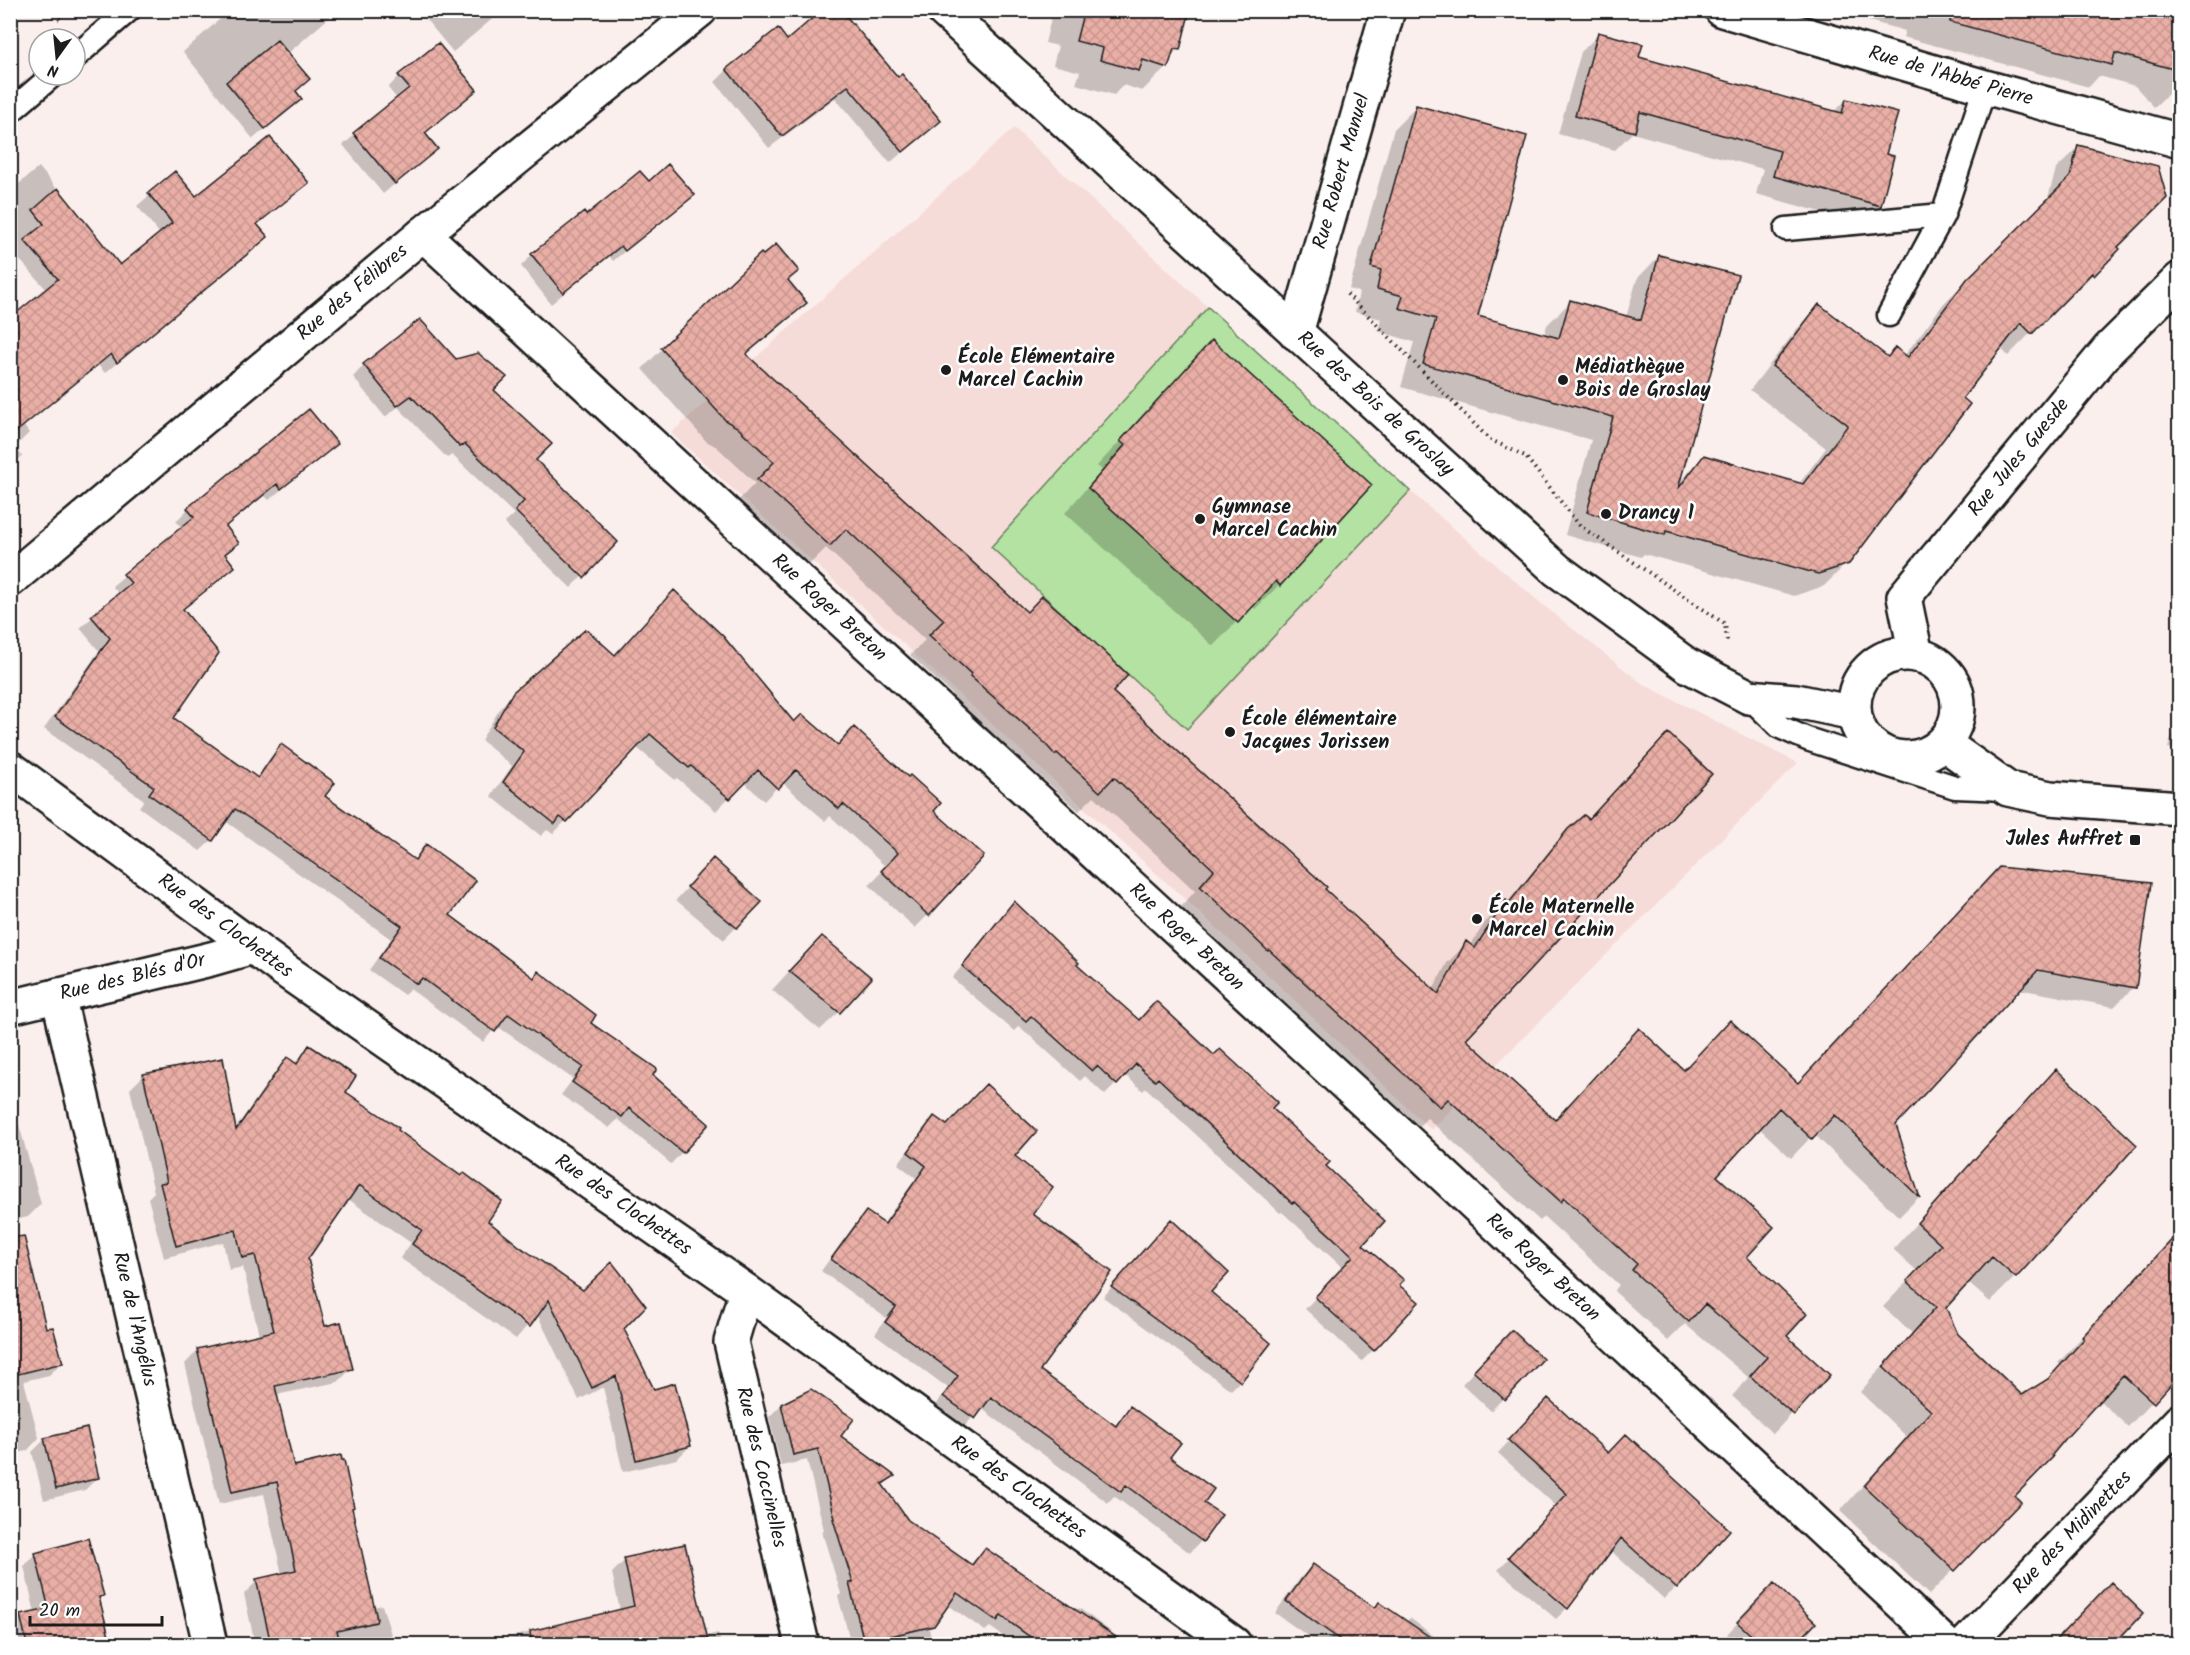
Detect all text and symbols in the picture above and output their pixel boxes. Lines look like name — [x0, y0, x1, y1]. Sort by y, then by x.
north arrow — [27, 27, 87, 87]
street label: Rue de l'Abbé Pierre — [1864, 38, 2036, 115]
text: N — [45, 57, 62, 83]
street label: Rue Robert Manuel — [1305, 90, 1379, 253]
street label: Rue des Félibres — [290, 236, 416, 349]
street label: Rue des Bois de Groslay — [1289, 324, 1462, 485]
place label: École Elémentaire Marcel Cachin — [958, 342, 1115, 397]
place label: Médiathèque Bois de Groslay — [1575, 352, 1711, 407]
marker: École Elémentaire Marcel Cachin — [939, 363, 953, 377]
marker: Médiathèque Bois de Groslay — [1556, 373, 1570, 387]
street label: Rue Jules Guesde — [1960, 391, 2078, 524]
place label: Gymnase Marcel Cachin — [1212, 492, 1337, 547]
place label: Drancy 1 — [1618, 498, 1694, 530]
marker: Drancy 1 — [1599, 507, 1613, 521]
marker: Gymnase Marcel Cachin — [1193, 512, 1207, 526]
street label: Rue Roger Breton — [764, 546, 894, 670]
place label: École élémentaire Jacques Jorissen — [1242, 704, 1397, 759]
marker: École élémentaire Jacques Jorissen — [1223, 725, 1237, 739]
place label: Jules Auffret — [2006, 824, 2124, 856]
marker: Jules Auffret — [2128, 833, 2142, 847]
street label: Rue des Clochettes — [150, 866, 300, 987]
street label: Rue Roger Breton — [1121, 876, 1252, 999]
place label: École Maternelle Marcel Cachin — [1489, 892, 1635, 947]
marker: École Maternelle Marcel Cachin — [1470, 912, 1484, 926]
street label: Rue des Blés d'Or — [57, 945, 210, 1011]
street label: Rue des Clochettes — [547, 1146, 699, 1265]
street label: Rue Roger Breton — [1478, 1206, 1608, 1330]
street label: Rue de l'Angélus — [103, 1249, 165, 1390]
street label: Rue des Coccinelles — [726, 1384, 795, 1552]
street label: Rue des Clochettes — [943, 1428, 1093, 1549]
street label: Rue des Midinettes — [2005, 1463, 2141, 1602]
scale bar — [30, 1589, 162, 1627]
text: 20 m — [39, 1597, 80, 1626]

